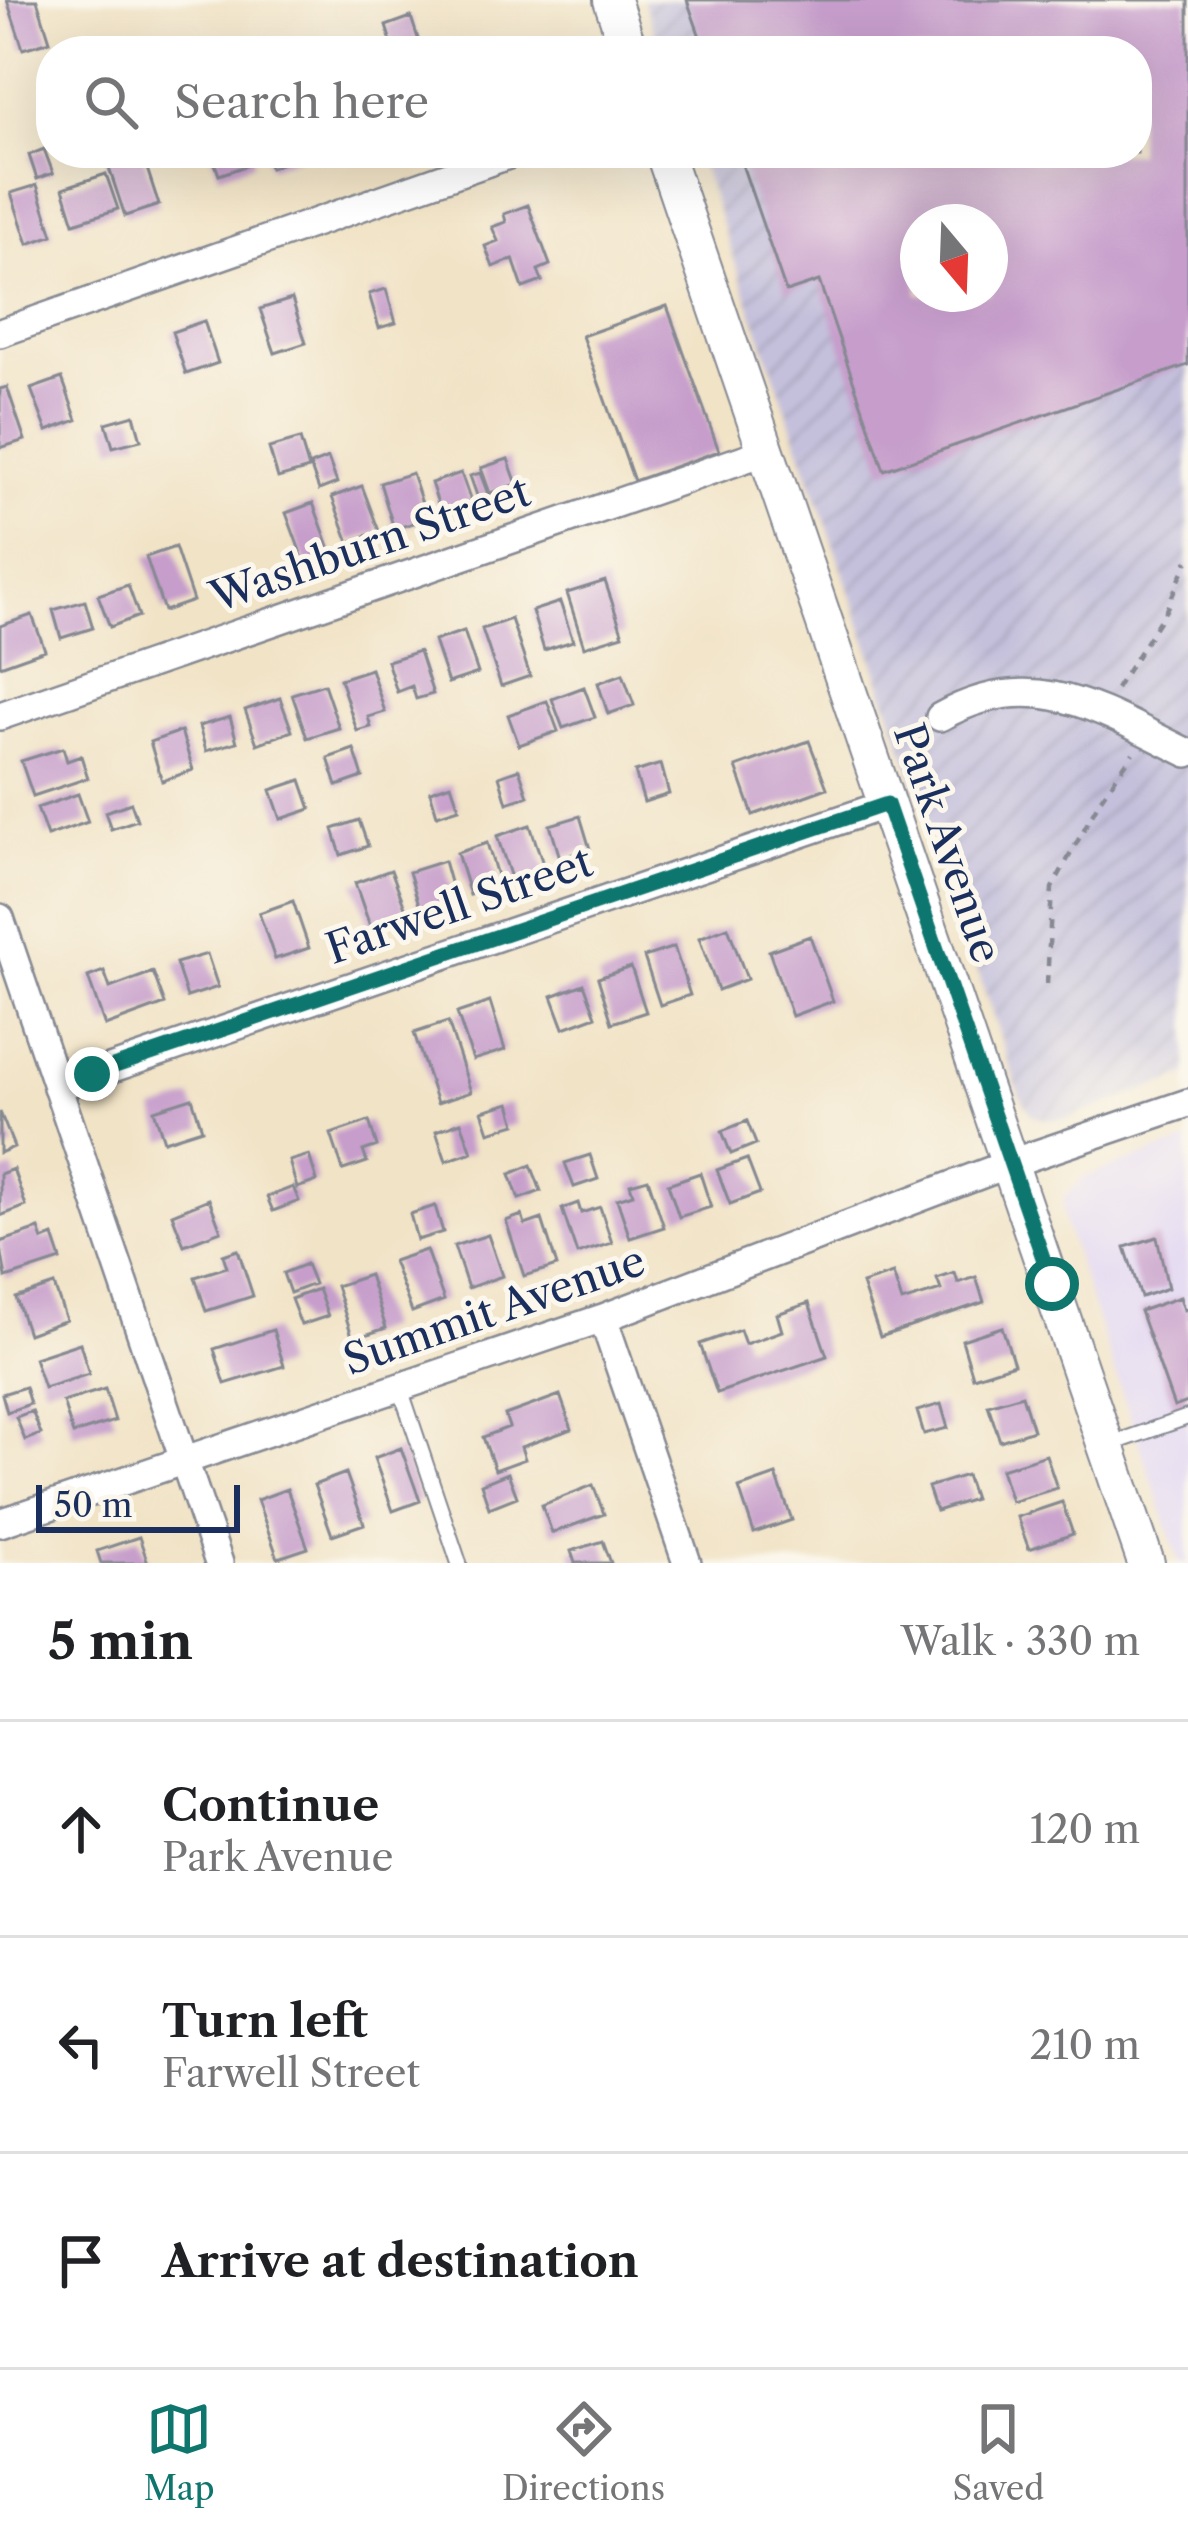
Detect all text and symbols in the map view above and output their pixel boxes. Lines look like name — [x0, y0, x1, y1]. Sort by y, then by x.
search box — [36, 36, 1152, 168]
icon: search — [78, 69, 144, 135]
text: Search here — [174, 74, 429, 130]
north arrow — [900, 204, 1008, 312]
street label: Washburn Street — [202, 465, 537, 623]
street label: Park Avenue — [883, 717, 1013, 969]
street label: Farwell Street — [319, 835, 599, 975]
route end — [65, 1047, 119, 1101]
street label: Summit Avenue — [336, 1234, 652, 1386]
route start — [1025, 1257, 1079, 1311]
scale bar — [36, 1479, 240, 1532]
text: 50 m — [54, 1485, 132, 1526]
text: 5 min — [48, 1610, 193, 1672]
text: Walk · 330 m — [901, 1617, 1140, 1665]
text: Continue — [162, 1777, 379, 1833]
icon: ahead — [48, 1796, 114, 1862]
text: 120 m — [1030, 1805, 1140, 1853]
text: Park Avenue — [162, 1833, 393, 1881]
text: Turn left — [162, 1993, 368, 2049]
icon: left — [48, 2012, 114, 2078]
text: 210 m — [1030, 2021, 1140, 2069]
text: Farwell Street — [162, 2049, 420, 2097]
icon: arrive — [48, 2228, 114, 2294]
text: Arrive at destination — [162, 2233, 639, 2289]
tab: Map — [144, 2396, 215, 2509]
tab: Directions — [502, 2396, 665, 2509]
tab: Saved — [953, 2396, 1044, 2509]

